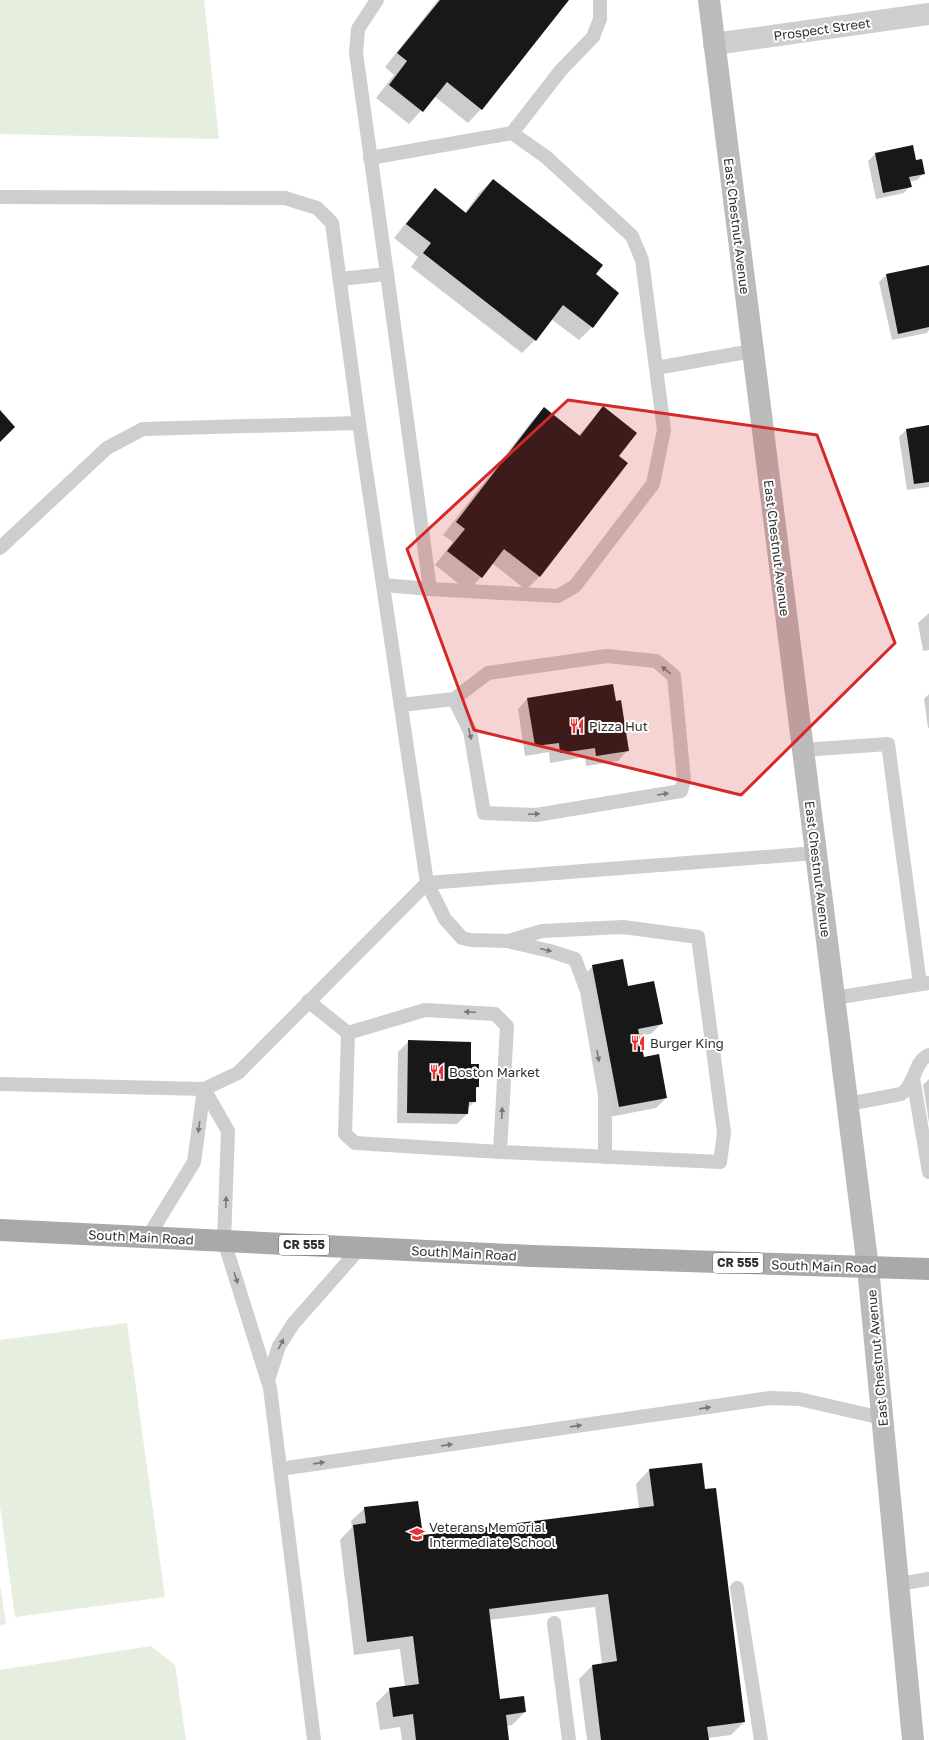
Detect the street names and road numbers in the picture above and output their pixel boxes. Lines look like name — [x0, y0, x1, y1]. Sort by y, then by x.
street label: Prospect Street — [773, 14, 871, 44]
street label: East Chestnut Avenue — [721, 157, 753, 295]
street label: East Chestnut Avenue — [761, 479, 793, 617]
street label: East Chestnut Avenue — [802, 800, 834, 938]
street label: South Main Road — [88, 1226, 194, 1248]
road number: CR 555 — [279, 1235, 329, 1255]
street label: South Main Road — [411, 1242, 517, 1264]
road number: CR 555 — [713, 1253, 763, 1273]
street label: South Main Road — [771, 1256, 877, 1276]
street label: East Chestnut Avenue — [863, 1289, 891, 1427]

